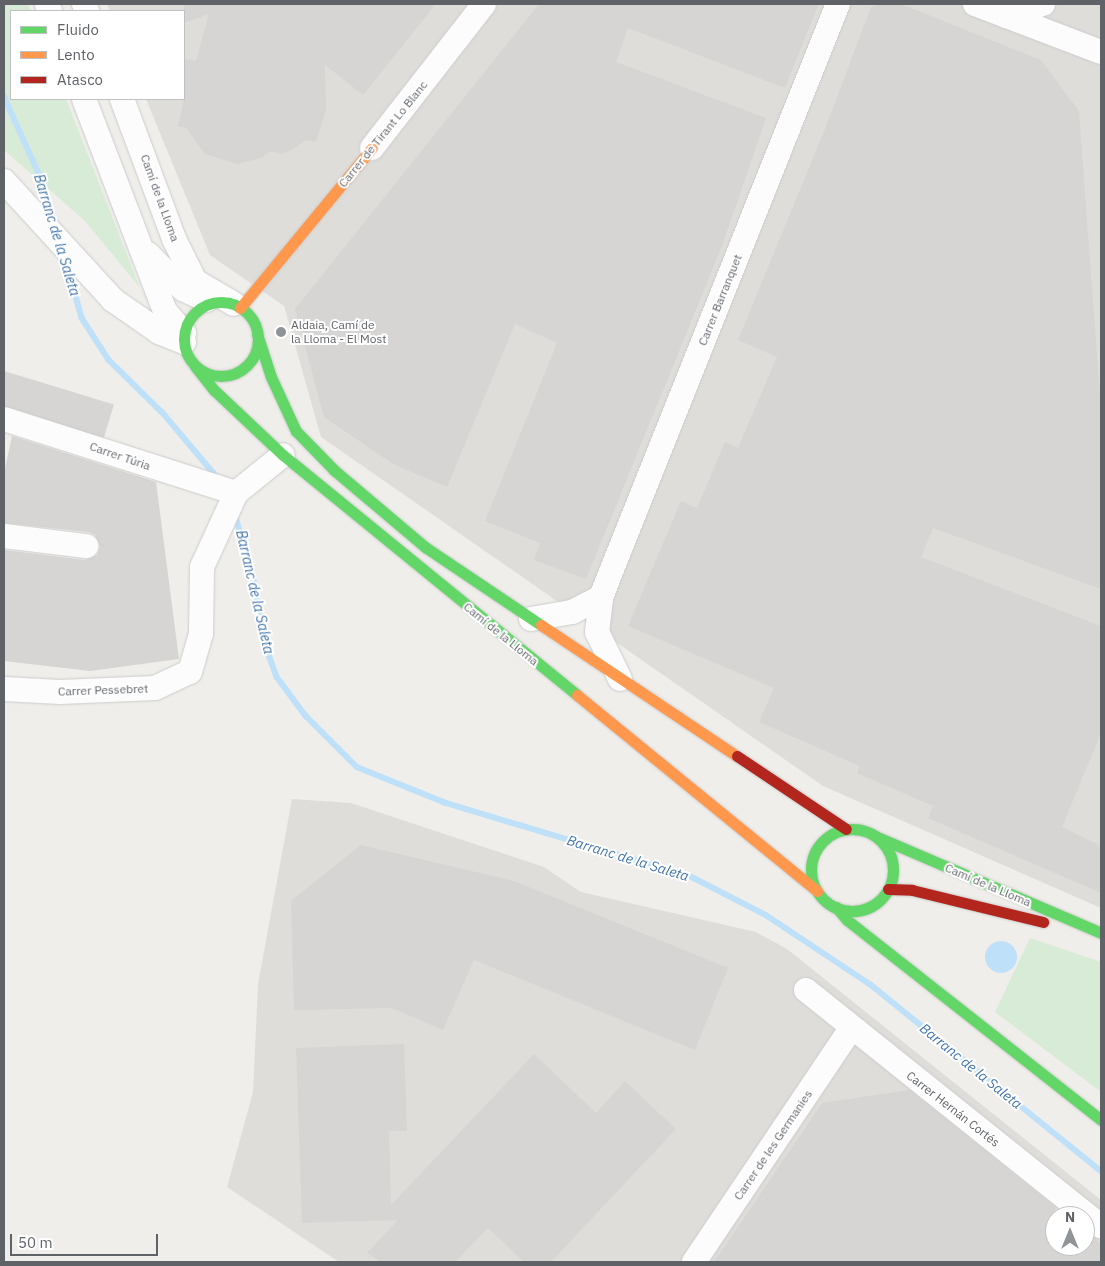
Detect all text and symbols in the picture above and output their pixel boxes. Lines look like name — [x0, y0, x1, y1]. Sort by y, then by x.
legend — [10, 10, 185, 100]
text: Fluido — [57, 20, 99, 39]
text: Lento — [57, 45, 95, 64]
text: Atasco — [57, 70, 103, 89]
street label: Carrer de Tirant Lo Blanc — [336, 78, 430, 190]
street label: Camí de la Lloma — [138, 152, 182, 244]
water label: Barranc de la Saleta — [30, 172, 84, 298]
street label: Carrer Barranquet — [695, 252, 745, 348]
place label: Aldaia, Camí de la Lloma - El Most — [291, 318, 386, 346]
marker: Aldaia, Camí de la Lloma - El Most — [275, 326, 287, 338]
street label: Carrer Túria — [88, 439, 152, 473]
water label: Barranc de la Saleta — [233, 528, 277, 656]
street label: Camí de la Lloma — [461, 599, 541, 669]
street label: Carrer Pessebret — [58, 681, 148, 699]
water label: Barranc de la Saleta — [565, 831, 691, 885]
street label: Camí de la Lloma — [943, 860, 1033, 910]
water label: Barranc de la Saleta — [917, 1020, 1025, 1112]
street label: Carrer Hernán Cortés — [904, 1068, 1002, 1150]
street label: Carrer de les Germanies — [731, 1087, 815, 1203]
north arrow — [1045, 1206, 1095, 1256]
text: N — [1065, 1208, 1075, 1226]
scale bar — [12, 1224, 160, 1256]
text: 50 m — [18, 1233, 53, 1252]

